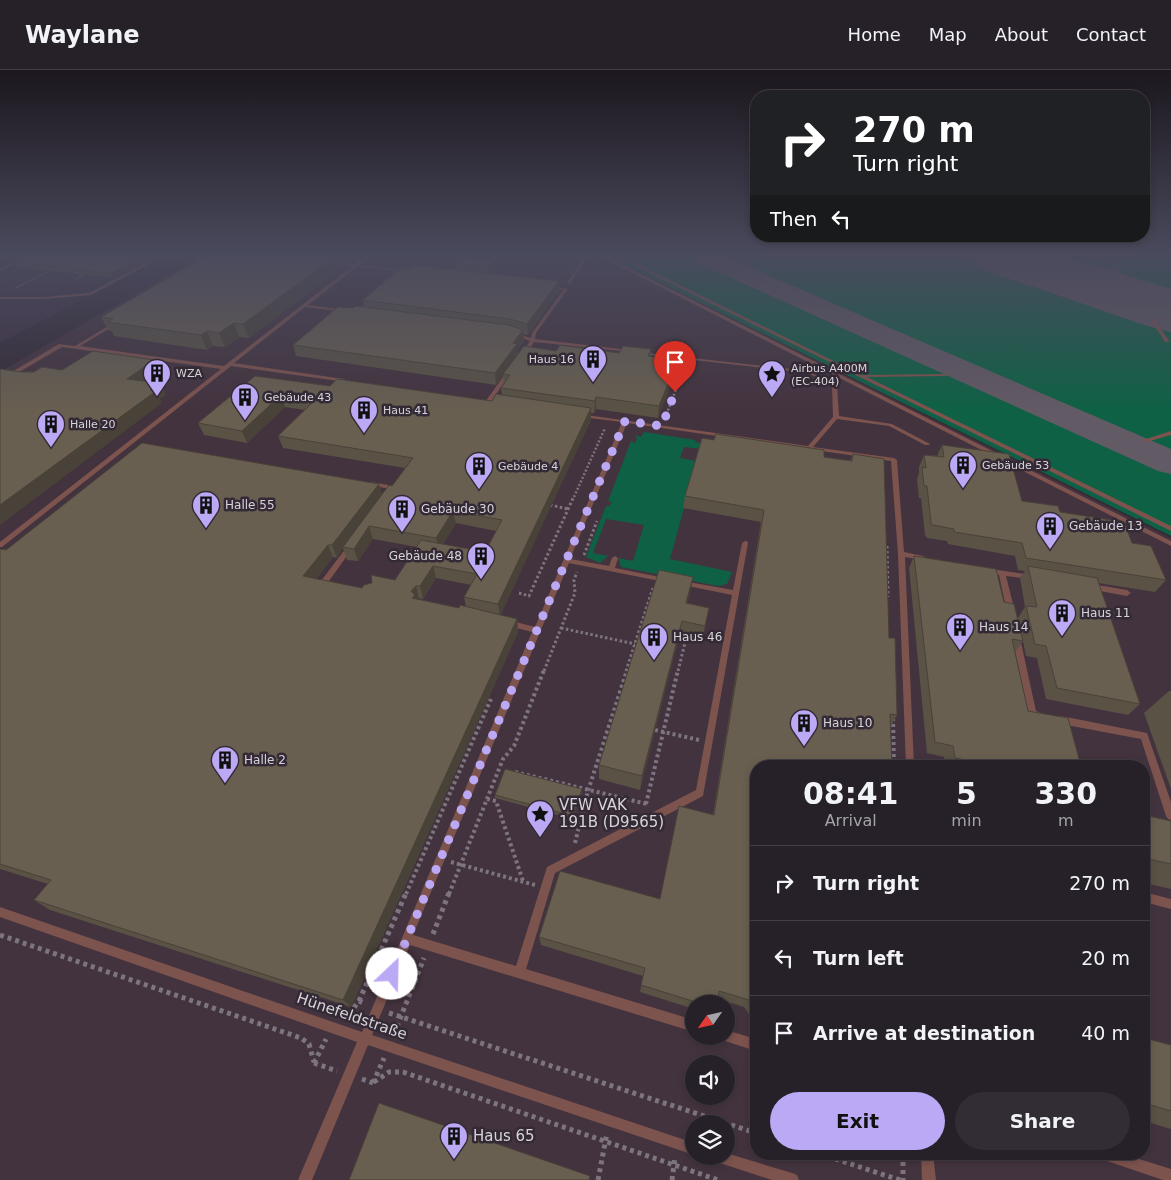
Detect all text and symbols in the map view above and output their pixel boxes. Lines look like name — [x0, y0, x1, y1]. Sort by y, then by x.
text: Waylane — [25, 21, 140, 49]
text: Home — [848, 24, 901, 45]
text: Map — [929, 24, 967, 45]
text: About — [995, 24, 1048, 45]
text: Contact — [1076, 24, 1146, 45]
icon: right — [770, 110, 835, 175]
text: 270 m — [853, 110, 975, 150]
text: Turn right — [853, 151, 958, 176]
icon: left — [827, 205, 855, 233]
text: Then — [770, 208, 817, 230]
pin — [654, 341, 696, 392]
building icon: Haus 16 — [578, 344, 608, 383]
icon: arrive — [661, 348, 689, 376]
place label: Haus 16 — [529, 353, 574, 366]
building icon: WZA — [142, 358, 172, 397]
place icon: Airbus A400M (EC-404) — [757, 359, 787, 398]
place label: Airbus A400M (EC-404) — [791, 362, 867, 388]
place label: WZA — [176, 367, 202, 380]
building icon: Gebäude 43 — [230, 382, 260, 421]
place label: Gebäude 43 — [264, 391, 331, 404]
building icon: Haus 41 — [349, 395, 379, 434]
place label: Haus 41 — [383, 404, 428, 417]
building icon: Halle 20 — [36, 409, 66, 448]
place label: Halle 20 — [70, 418, 115, 431]
building icon: Gebäude 53 — [948, 450, 978, 489]
building icon: Gebäude 4 — [464, 451, 494, 490]
place label: Gebäude 53 — [982, 459, 1049, 472]
place label: Gebäude 4 — [498, 460, 558, 473]
building icon: Halle 55 — [191, 490, 221, 529]
building icon: Gebäude 30 — [387, 494, 417, 533]
place label: Halle 55 — [225, 498, 275, 512]
place label: Gebäude 30 — [421, 502, 494, 516]
building icon: Gebäude 13 — [1035, 511, 1065, 550]
place label: Gebäude 13 — [1069, 519, 1142, 533]
building icon: Gebäude 48 — [466, 541, 496, 580]
place label: Gebäude 48 — [389, 549, 462, 563]
building icon: Haus 11 — [1047, 598, 1077, 637]
place label: Haus 11 — [1081, 606, 1130, 620]
building icon: Haus 14 — [945, 612, 975, 651]
place label: Haus 14 — [979, 620, 1028, 634]
building icon: Haus 46 — [639, 622, 669, 661]
place label: Haus 46 — [673, 630, 722, 644]
building icon: Haus 10 — [789, 708, 819, 747]
place label: Haus 10 — [823, 716, 872, 730]
building icon: Halle 2 — [210, 745, 240, 784]
place label: Halle 2 — [244, 753, 286, 767]
text: 08:41 — [803, 776, 898, 811]
text: 5 — [956, 776, 977, 811]
text: 330 — [1034, 776, 1097, 811]
place label: VFW VAK 191B (D9565) — [559, 796, 664, 831]
place icon: VFW VAK 191B (D9565) — [525, 799, 555, 838]
text: Arrival — [825, 811, 877, 830]
text: min — [951, 811, 982, 830]
text: m — [1058, 811, 1074, 830]
icon: right — [770, 869, 798, 897]
text: Turn right — [813, 872, 919, 894]
text: 270 m — [1069, 872, 1130, 894]
icon: left — [770, 944, 798, 972]
position arrow — [365, 947, 417, 999]
text: Turn left — [813, 947, 904, 969]
text: 20 m — [1081, 947, 1130, 969]
street label: Hünefeldstraße — [294, 989, 410, 1043]
north arrow — [685, 995, 735, 1045]
map controls — [685, 995, 735, 1165]
icon: arrive — [770, 1019, 798, 1047]
text: Arrive at destination — [813, 1022, 1035, 1044]
text: 40 m — [1081, 1022, 1130, 1044]
button: sound — [685, 1055, 735, 1105]
button: Exit — [770, 1092, 945, 1150]
button: Share — [955, 1092, 1130, 1150]
button: layers — [685, 1115, 735, 1165]
building icon: Haus 65 — [439, 1121, 469, 1160]
place label: Haus 65 — [473, 1127, 535, 1145]

